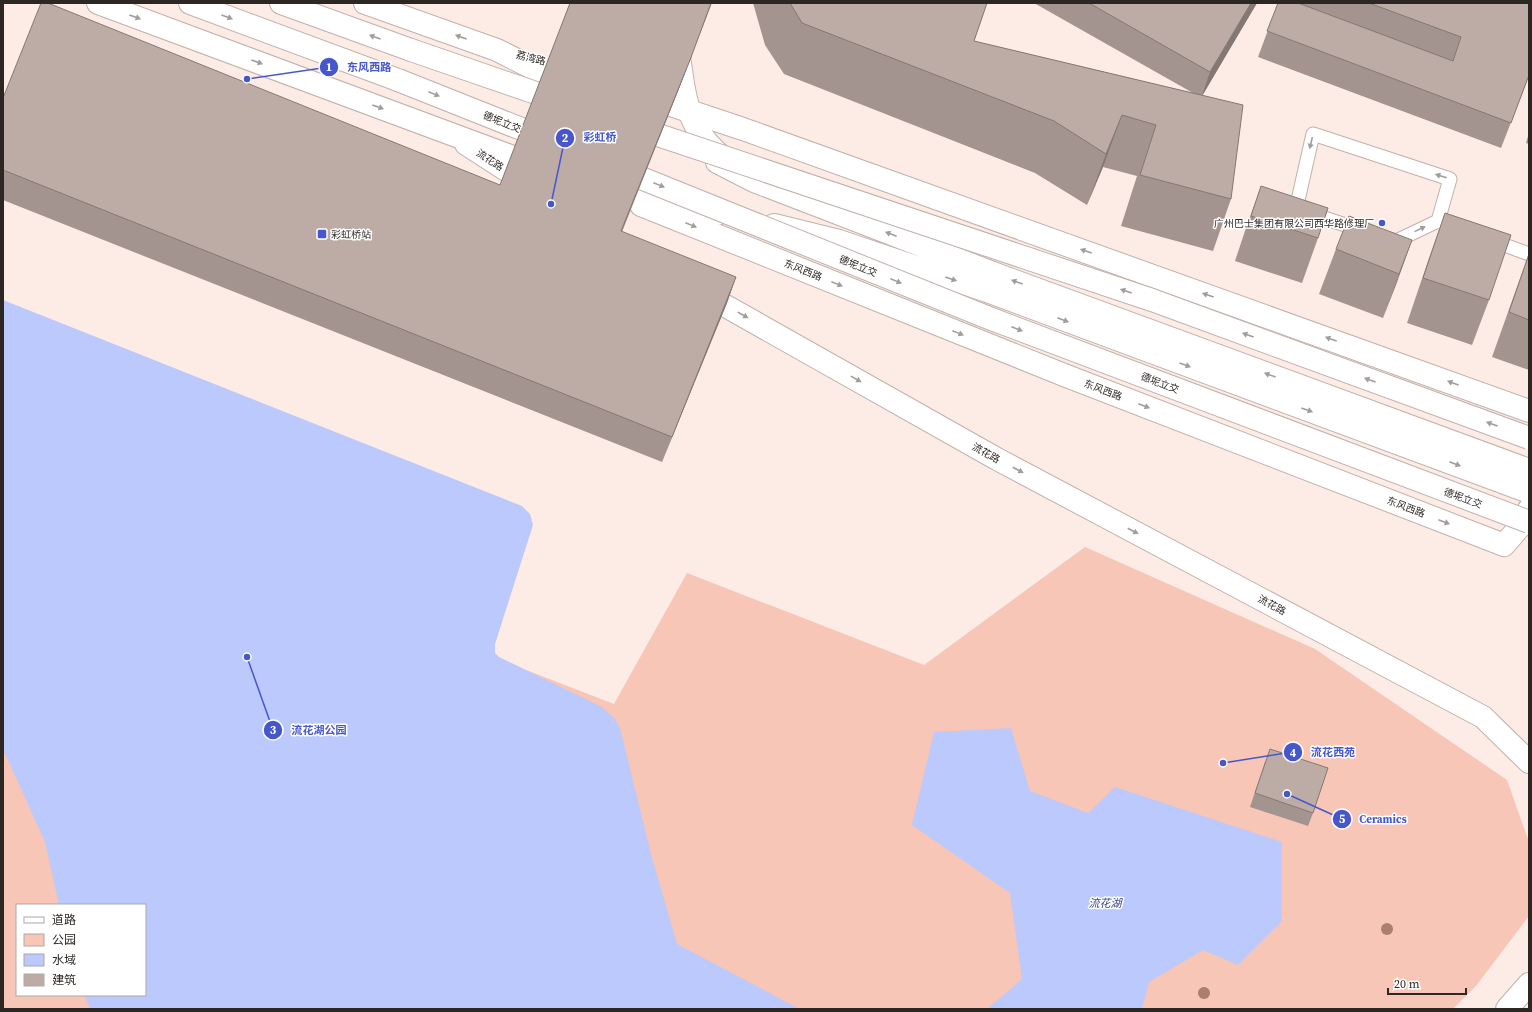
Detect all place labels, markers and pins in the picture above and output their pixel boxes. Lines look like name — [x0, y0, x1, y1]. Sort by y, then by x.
callout: 东风西路 — [319, 56, 399, 79]
callout: 彩虹桥 — [555, 126, 624, 149]
place label: 广州巴士集团有限公司西华路修理厂 — [1214, 217, 1374, 230]
marker: 广州巴士集团有限公司西华路修理厂 — [1377, 218, 1387, 228]
marker: 彩虹桥站 — [316, 228, 328, 240]
place label: 彩虹桥站 — [331, 228, 371, 241]
callout: 流花湖公园 — [263, 719, 354, 742]
callout: 流花西苑 — [1283, 741, 1363, 764]
callout: Ceramics — [1332, 808, 1415, 831]

